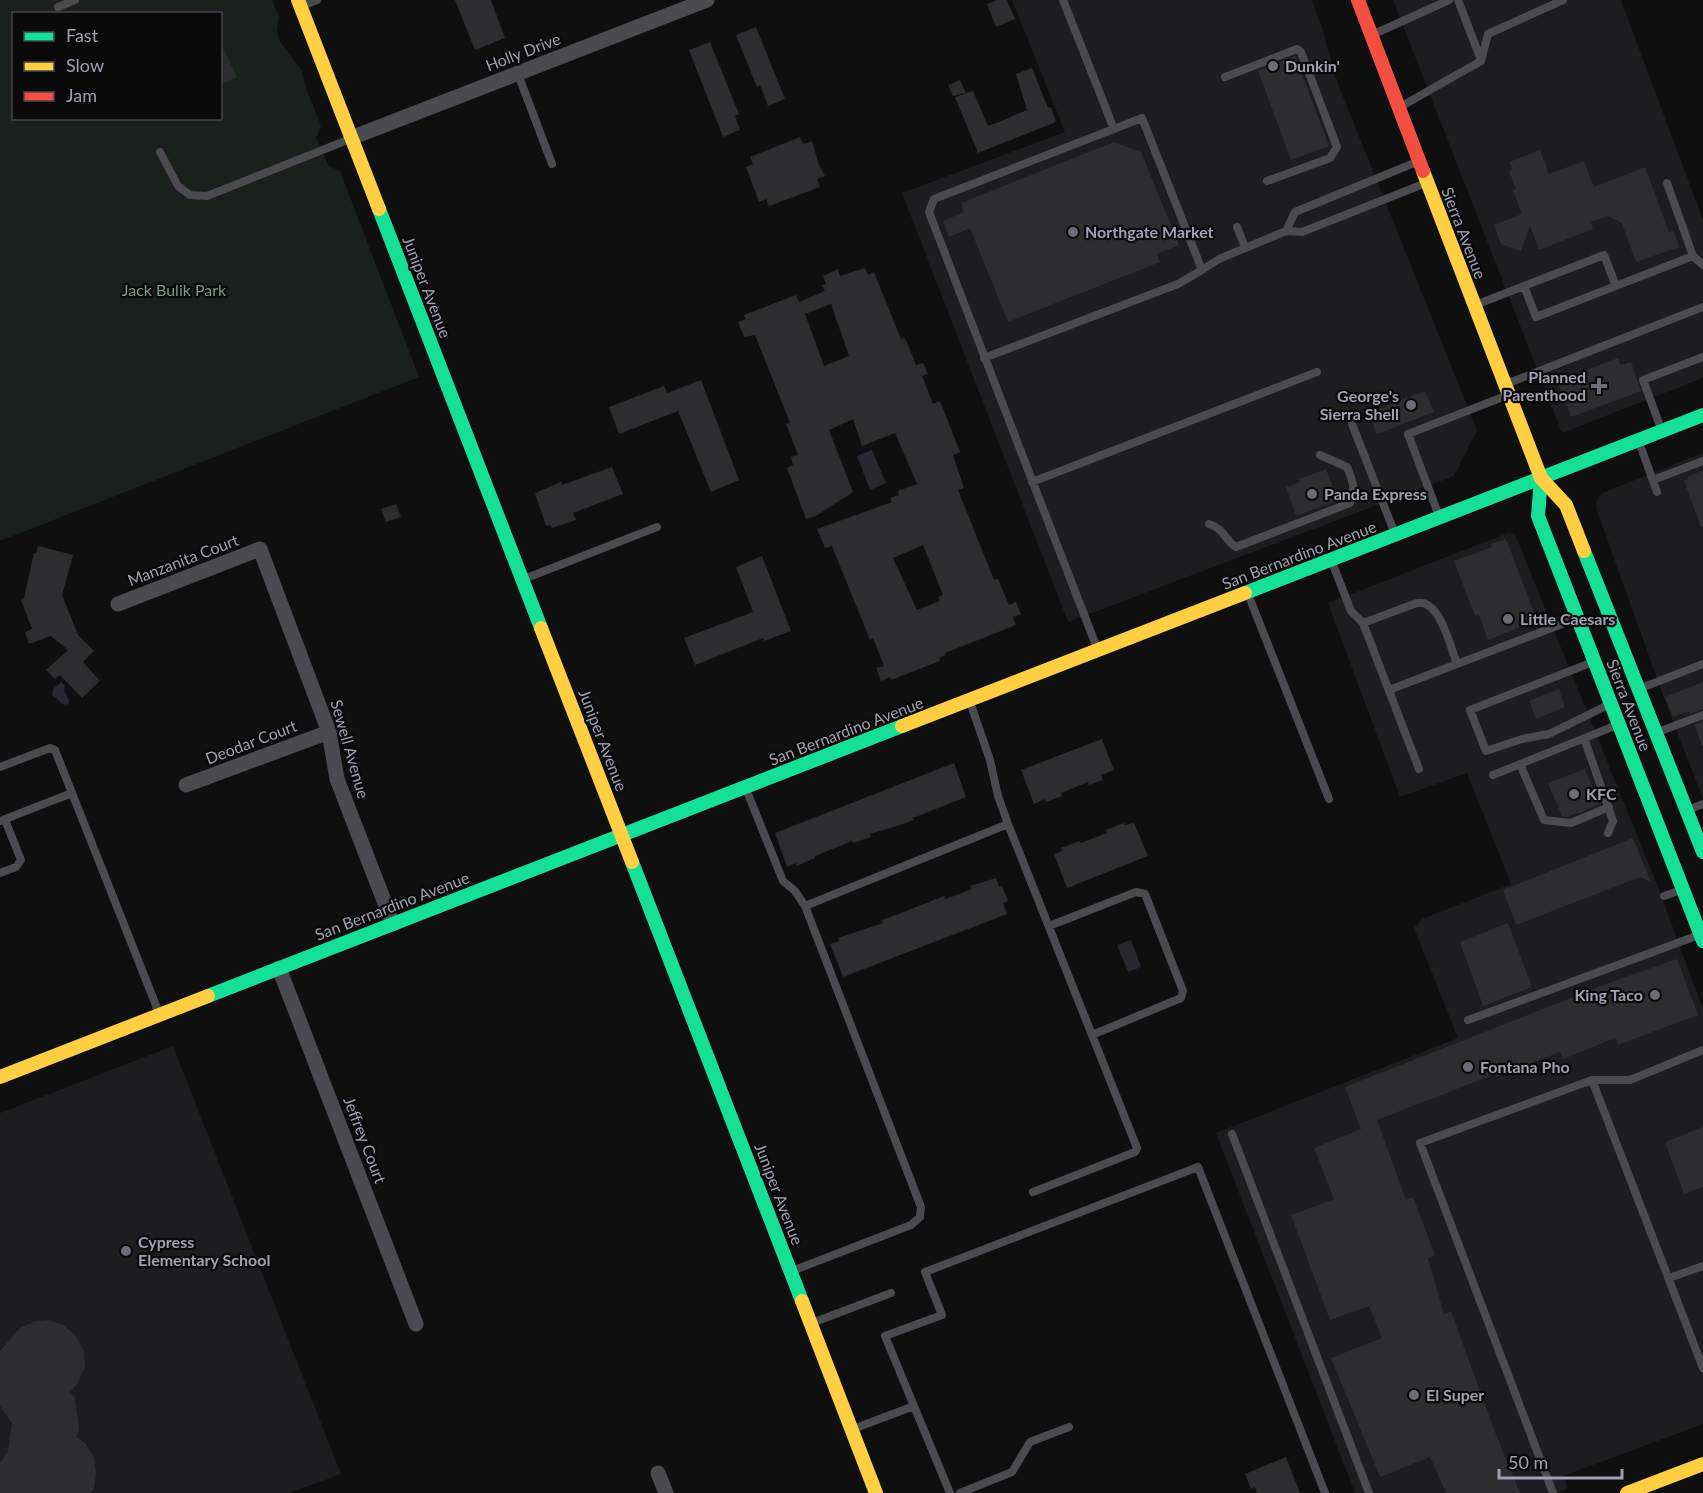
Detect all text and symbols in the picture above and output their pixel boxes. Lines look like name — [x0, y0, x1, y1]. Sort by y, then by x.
legend — [12, 12, 222, 120]
text: Fast — [66, 24, 99, 46]
street label: Holly Drive — [483, 29, 563, 75]
text: Slow — [66, 54, 104, 76]
place label: Dunkin' — [1285, 56, 1340, 75]
marker: Dunkin' — [1266, 59, 1280, 73]
text: Jam — [66, 84, 97, 106]
street label: Sierra Avenue — [1438, 184, 1491, 281]
place label: Northgate Market — [1085, 222, 1214, 241]
marker: Northgate Market — [1066, 225, 1080, 239]
street label: Juniper Avenue — [399, 233, 456, 340]
park label: Jack Bulik Park — [122, 280, 227, 299]
place label: Planned Parenthood — [1503, 367, 1586, 404]
marker: Planned Parenthood — [1590, 377, 1608, 395]
place label: George's Sierra Shell — [1320, 386, 1399, 423]
marker: George's Sierra Shell — [1404, 398, 1418, 412]
place label: Panda Express — [1324, 484, 1427, 503]
marker: Panda Express — [1305, 487, 1319, 501]
street label: San Bernardino Avenue — [1219, 516, 1379, 593]
street label: Manzanita Court — [125, 530, 241, 589]
place label: Little Caesars — [1520, 609, 1615, 628]
marker: Little Caesars — [1501, 612, 1515, 626]
street label: Sierra Avenue — [1603, 656, 1656, 753]
street label: Juniper Avenue — [575, 686, 632, 793]
street label: San Bernardino Avenue — [766, 692, 926, 769]
street label: Sewell Avenue — [327, 697, 374, 800]
street label: Deodar Court — [203, 715, 299, 768]
place label: KFC — [1586, 784, 1617, 803]
marker: KFC — [1567, 787, 1581, 801]
street label: San Bernardino Avenue — [312, 867, 472, 944]
place label: King Taco — [1574, 985, 1643, 1004]
marker: King Taco — [1648, 988, 1662, 1002]
place label: Fontana Pho — [1480, 1057, 1570, 1076]
marker: Fontana Pho — [1461, 1060, 1475, 1074]
street label: Jeffrey Court — [340, 1094, 391, 1186]
street label: Juniper Avenue — [751, 1140, 808, 1247]
place label: Cypress Elementary School — [138, 1232, 270, 1269]
marker: Cypress Elementary School — [119, 1244, 133, 1258]
place label: El Super — [1426, 1385, 1484, 1404]
marker: El Super — [1407, 1388, 1421, 1402]
scale bar — [1499, 1442, 1622, 1480]
text: 50 m — [1508, 1451, 1548, 1473]

